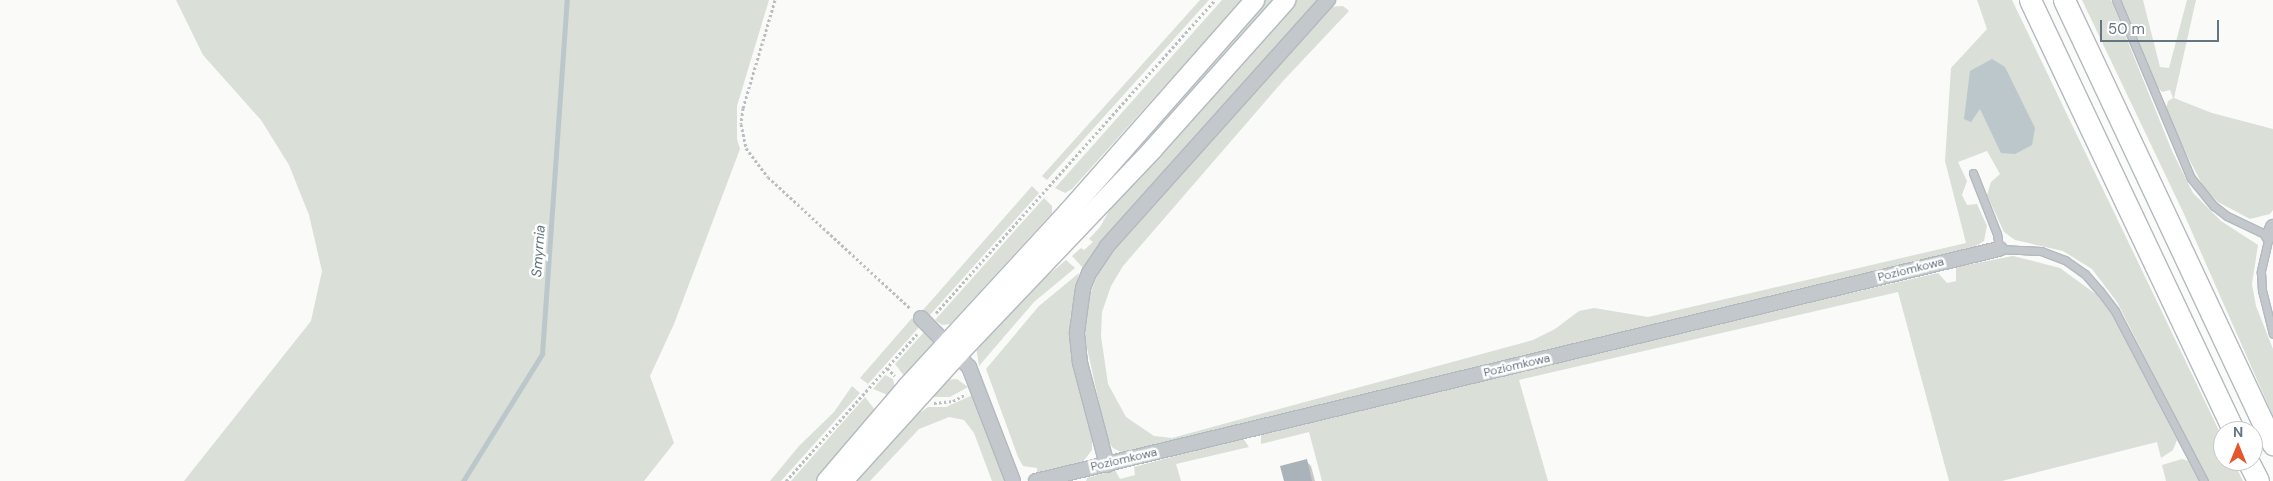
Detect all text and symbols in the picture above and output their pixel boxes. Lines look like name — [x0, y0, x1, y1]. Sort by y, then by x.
scale bar — [2103, 10, 2222, 42]
text: 50 m — [2108, 19, 2145, 39]
water label: Smyrnia — [528, 224, 548, 278]
street label: Poziomkowa — [1876, 255, 1946, 285]
street label: Poziomkowa — [1482, 351, 1552, 381]
north arrow — [2213, 421, 2263, 471]
text: N — [2233, 423, 2243, 441]
street label: Poziomkowa — [1089, 445, 1159, 475]

